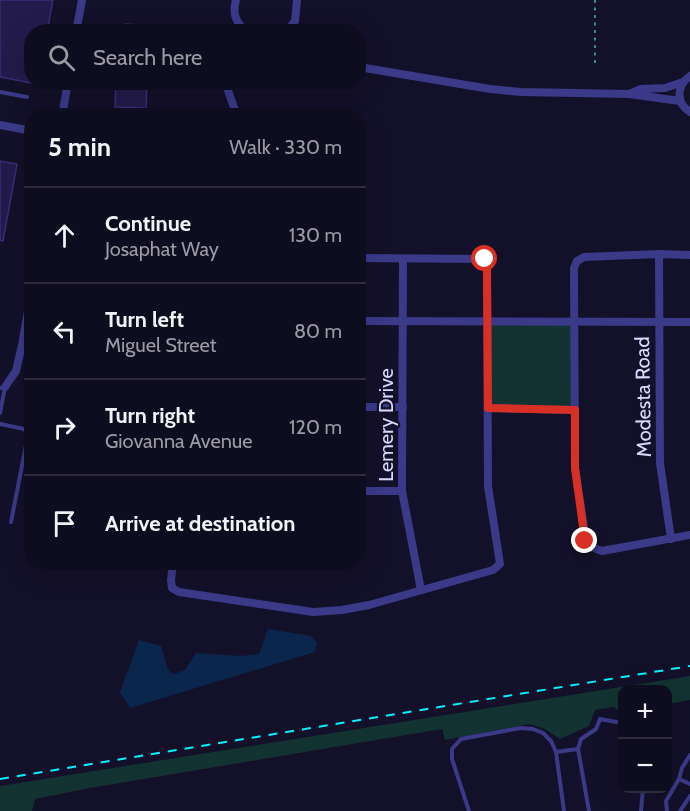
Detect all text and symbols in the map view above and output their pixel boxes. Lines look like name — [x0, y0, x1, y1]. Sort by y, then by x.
search box — [24, 24, 366, 90]
icon: search — [45, 41, 78, 74]
text: Search here — [93, 44, 202, 71]
text: 5 min — [48, 131, 111, 163]
text: Walk · 330 m — [229, 135, 342, 159]
text: Continue — [105, 210, 191, 237]
icon: ahead — [48, 219, 81, 252]
text: 130 m — [289, 223, 342, 247]
text: Josaphat Way — [105, 237, 219, 261]
route start — [471, 245, 497, 271]
text: Turn left — [105, 306, 184, 333]
icon: left — [48, 315, 81, 348]
text: 80 m — [294, 319, 342, 343]
text: Miguel Street — [105, 333, 217, 357]
street label: Modesta Road — [630, 336, 656, 458]
street label: Lemery Drive — [374, 368, 398, 482]
text: Turn right — [105, 402, 195, 429]
icon: right — [48, 411, 81, 444]
text: 120 m — [289, 415, 342, 439]
text: Giovanna Avenue — [105, 429, 253, 453]
icon: arrive — [48, 507, 81, 540]
text: Arrive at destination — [105, 510, 295, 537]
route end — [571, 527, 597, 553]
map controls — [618, 685, 672, 793]
button: + — [618, 685, 672, 739]
button: − — [618, 739, 672, 793]

